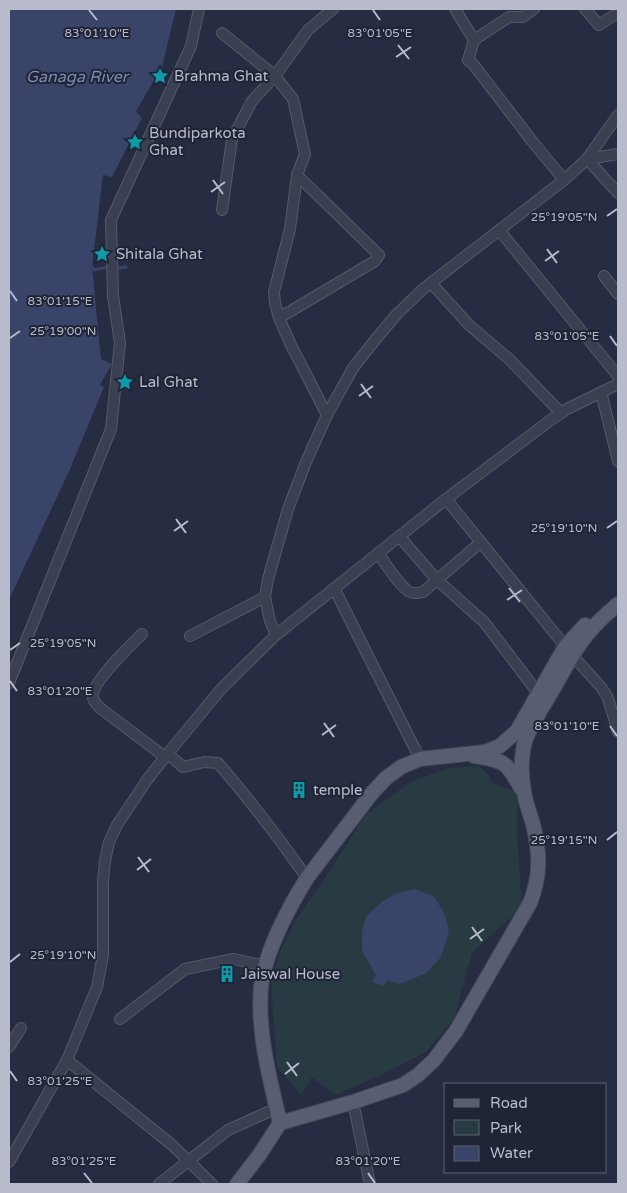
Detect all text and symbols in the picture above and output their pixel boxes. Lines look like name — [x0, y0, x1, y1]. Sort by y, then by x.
text: 83°01'10"E — [64, 26, 130, 40]
text: 83°01'05"E — [347, 26, 413, 40]
place icon: Brahma Ghat — [150, 66, 170, 86]
water label: Ganaga River — [26, 67, 130, 87]
place label: Brahma Ghat — [174, 67, 268, 85]
place label: Bundiparkota Ghat — [149, 124, 246, 159]
place icon: Bundiparkota Ghat — [125, 132, 145, 152]
text: 25°19'05"N — [531, 210, 597, 224]
place icon: Shitala Ghat — [92, 244, 112, 264]
place label: Shitala Ghat — [116, 245, 203, 263]
text: 83°01'15"E — [27, 294, 93, 308]
text: 25°19'00"N — [30, 324, 96, 338]
text: 83°01'05"E — [534, 329, 600, 343]
place icon: Lal Ghat — [115, 372, 135, 392]
place label: Lal Ghat — [139, 373, 198, 391]
text: 25°19'10"N — [531, 521, 597, 535]
text: 25°19'05"N — [30, 636, 96, 650]
text: 83°01'20"E — [27, 684, 93, 698]
text: 83°01'10"E — [534, 719, 600, 733]
building icon: temple — [289, 780, 309, 800]
place label: temple — [313, 781, 363, 799]
text: 25°19'15"N — [531, 833, 597, 847]
text: 25°19'10"N — [30, 948, 96, 962]
building icon: Jaiswal House — [217, 964, 237, 984]
place label: Jaiswal House — [241, 965, 340, 983]
text: 83°01'25"E — [27, 1074, 93, 1088]
legend — [444, 1083, 607, 1173]
text: Road — [490, 1094, 528, 1112]
text: Park — [490, 1119, 522, 1137]
text: Water — [490, 1144, 533, 1162]
text: 83°01'25"E — [51, 1154, 117, 1168]
text: 83°01'20"E — [335, 1154, 401, 1168]

